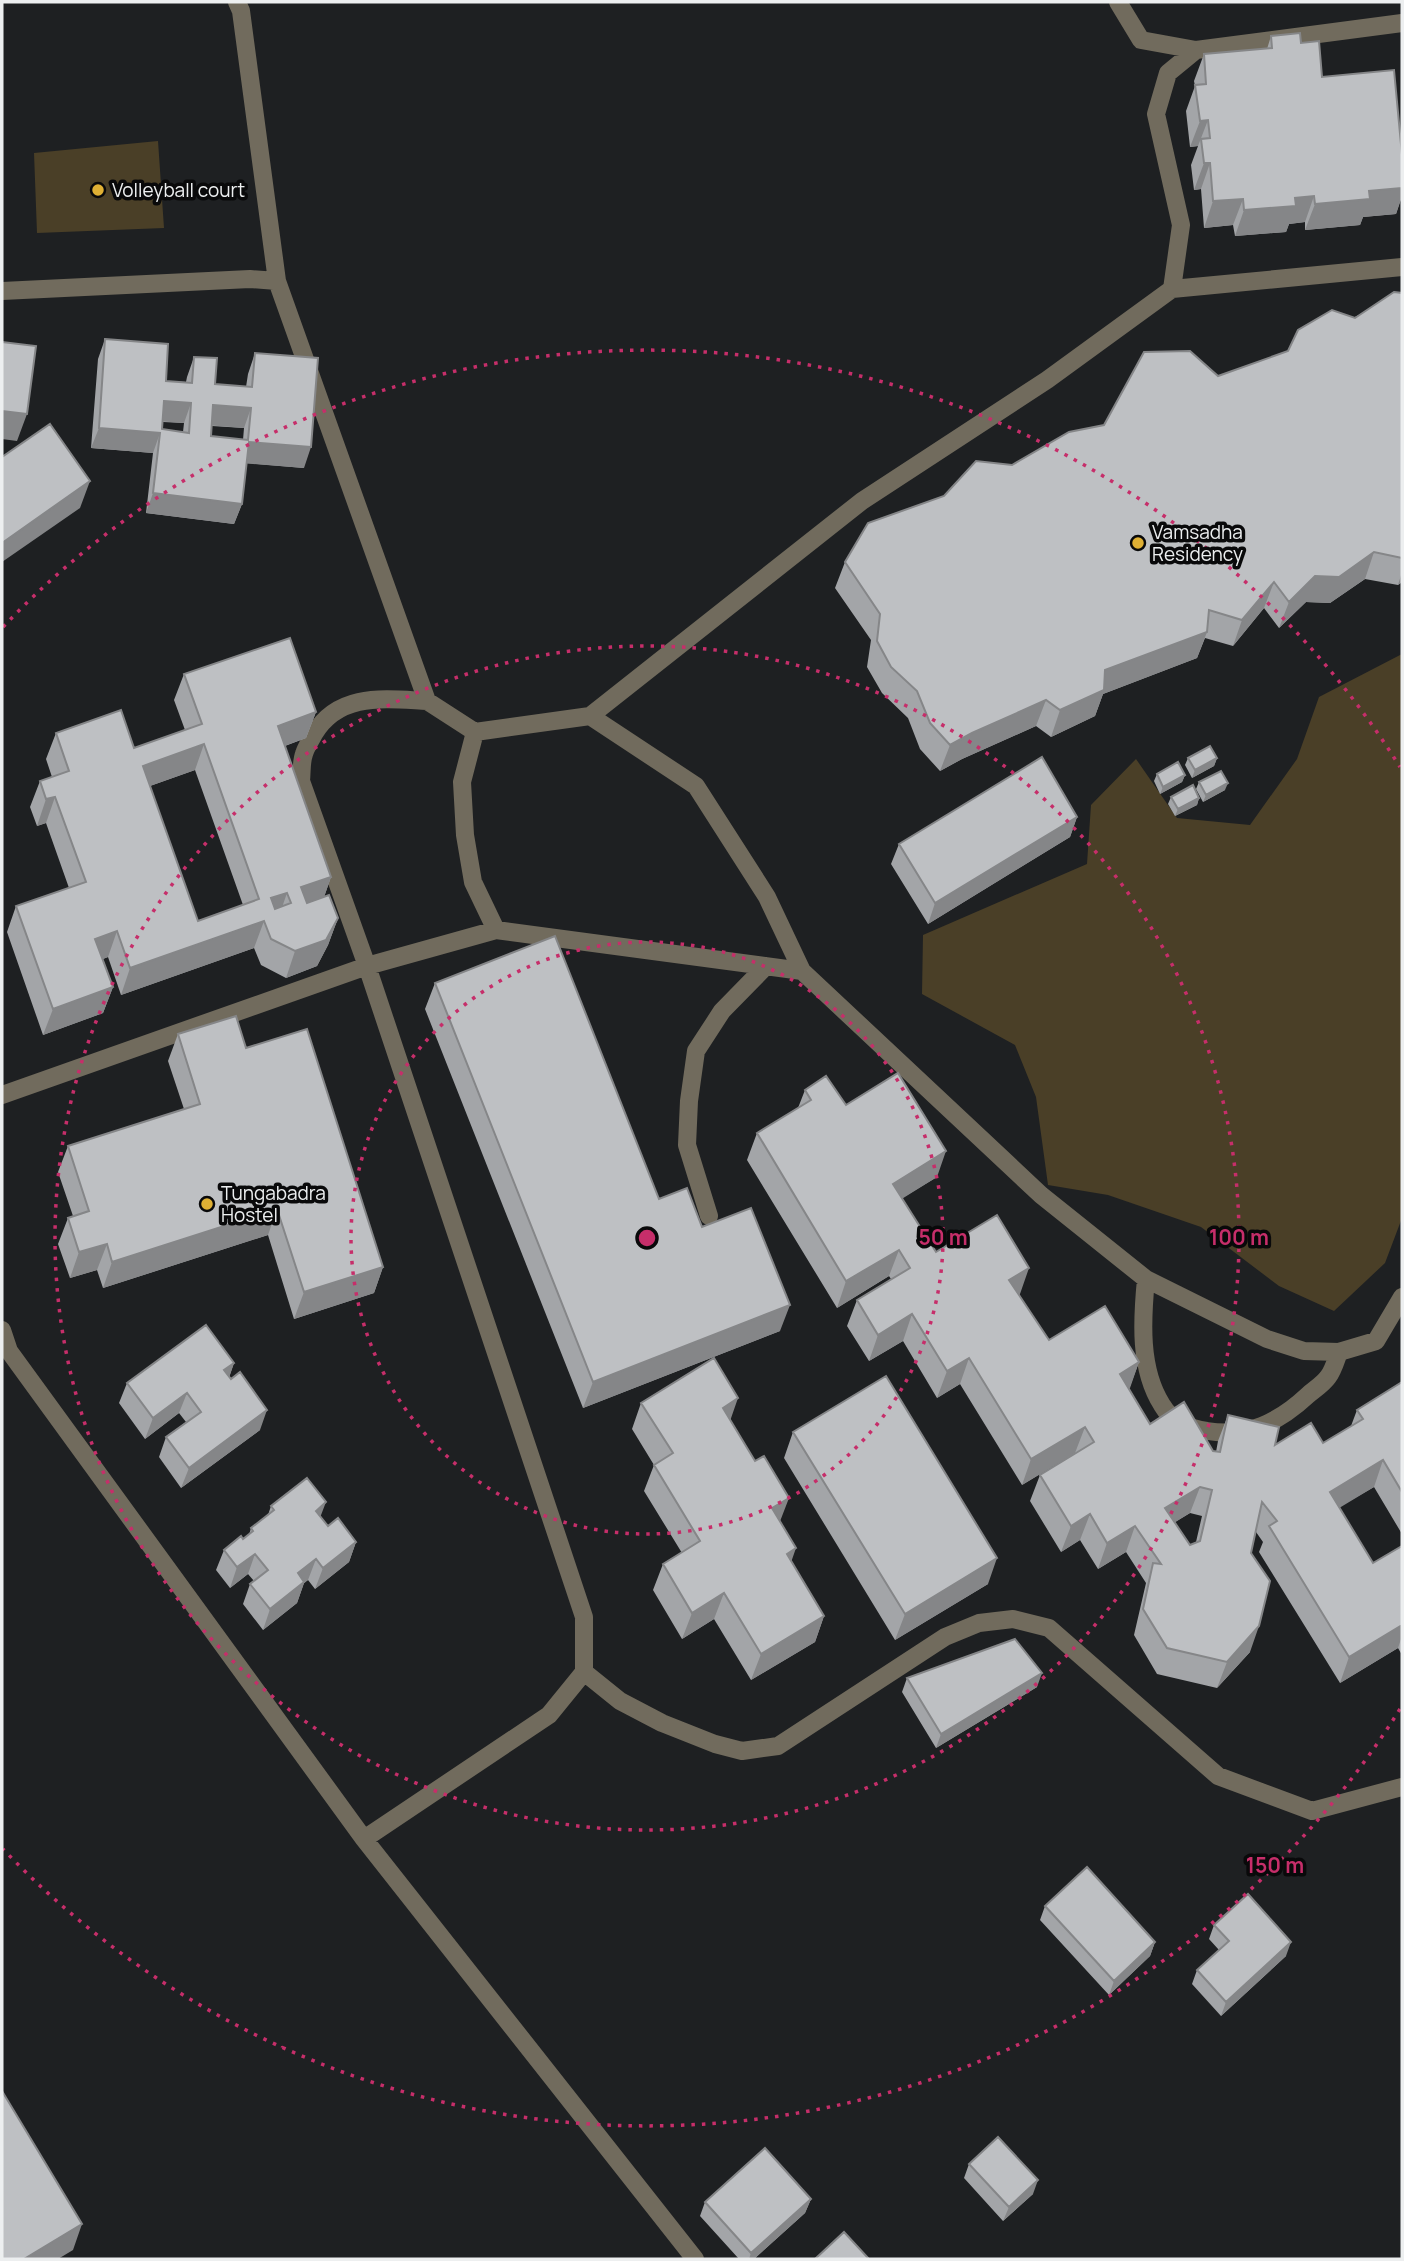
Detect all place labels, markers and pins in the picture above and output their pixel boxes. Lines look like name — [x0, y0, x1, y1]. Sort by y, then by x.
place label: Volleyball court — [112, 177, 245, 203]
marker: Volleyball court — [90, 182, 106, 198]
place label: Vamsadha Residency — [1152, 519, 1243, 567]
marker: Vamsadha Residency — [1130, 535, 1146, 551]
place label: Tungabadra Hostel — [221, 1180, 326, 1228]
marker: Tungabadra Hostel — [199, 1196, 215, 1212]
centre of rings — [635, 1226, 659, 1250]

